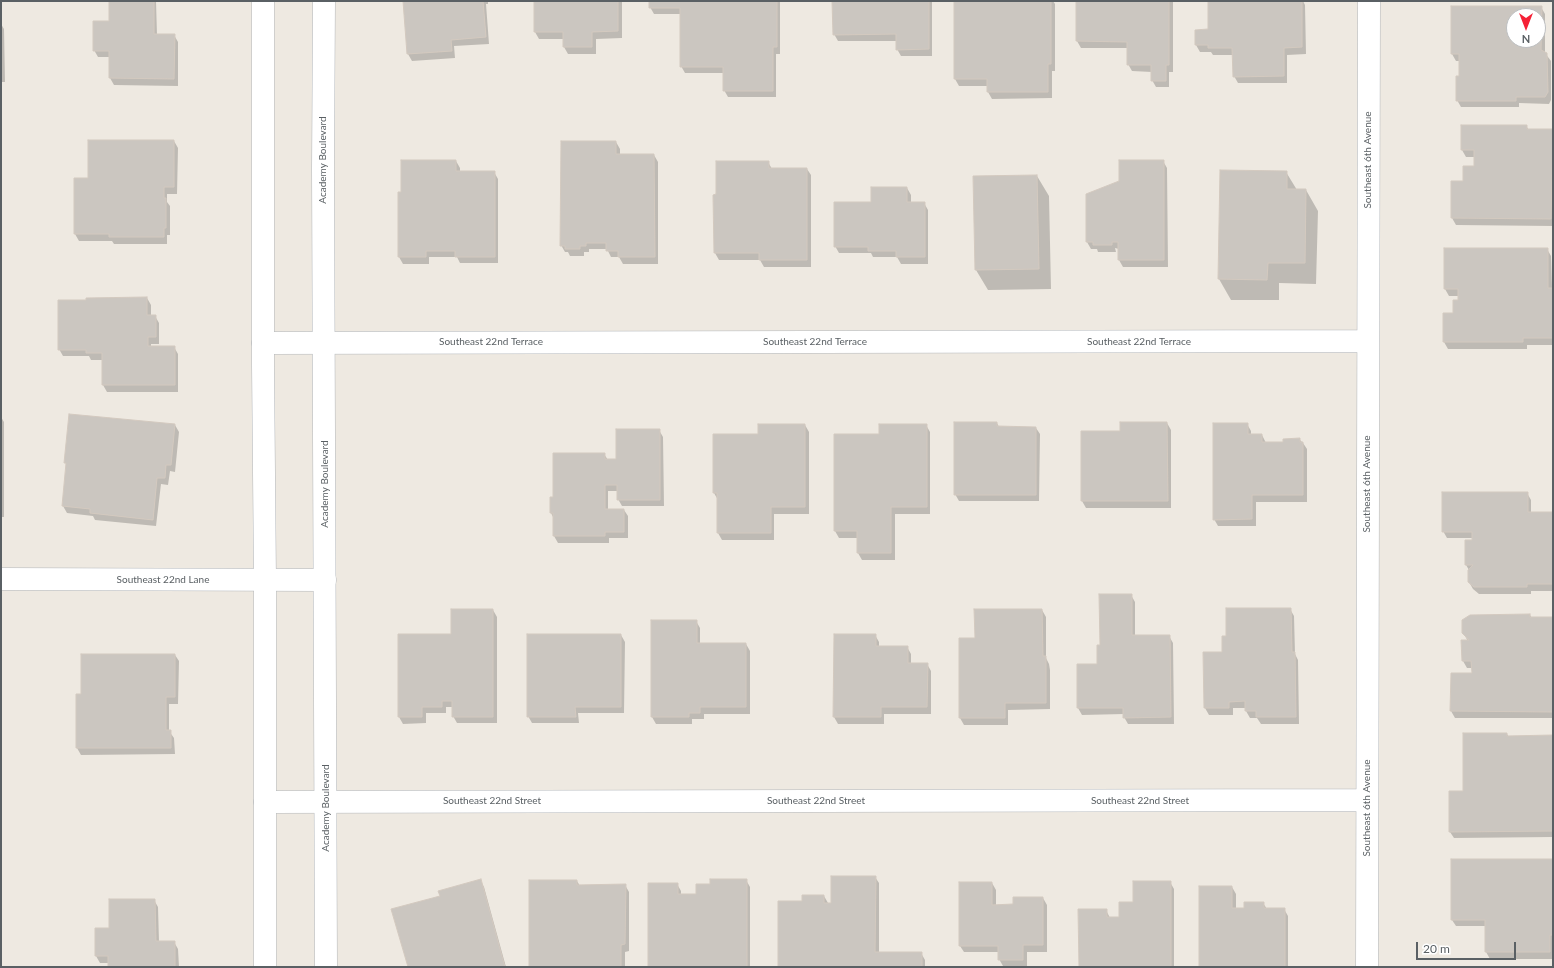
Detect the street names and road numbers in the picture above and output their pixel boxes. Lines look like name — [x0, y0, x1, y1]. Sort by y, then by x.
street label: Southeast 6th Avenue — [1362, 111, 1374, 209]
street label: Academy Boulevard — [317, 116, 329, 204]
street label: Southeast 22nd Terrace — [439, 336, 543, 348]
street label: Southeast 22nd Terrace — [763, 336, 867, 348]
street label: Southeast 22nd Terrace — [1087, 336, 1191, 348]
street label: Southeast 6th Avenue — [1361, 435, 1373, 533]
street label: Academy Boulevard — [319, 440, 331, 528]
street label: Southeast 22nd Lane — [117, 574, 209, 586]
street label: Southeast 6th Avenue — [1361, 759, 1373, 857]
street label: Academy Boulevard — [320, 764, 332, 852]
street label: Southeast 22nd Street — [443, 795, 541, 807]
street label: Southeast 22nd Street — [767, 795, 865, 807]
street label: Southeast 22nd Street — [1091, 795, 1189, 807]

